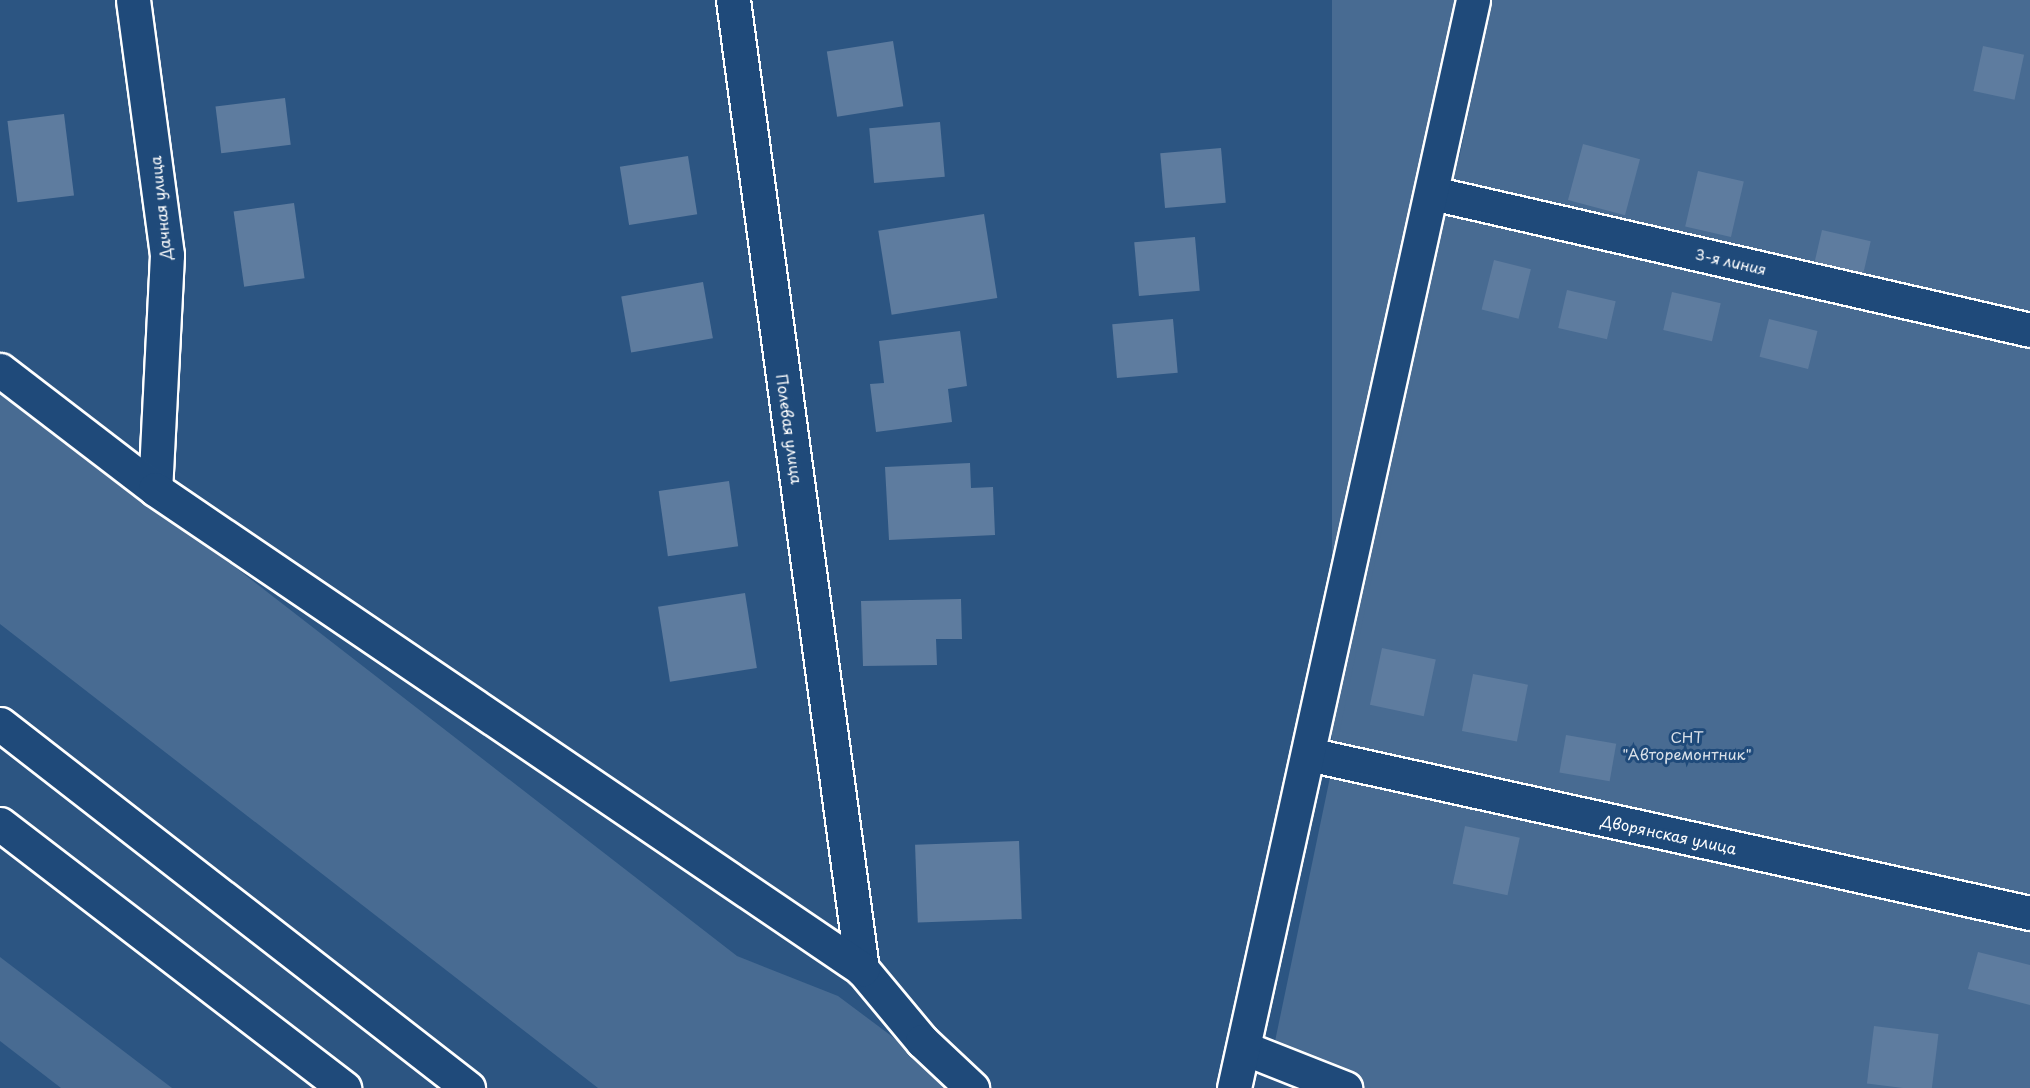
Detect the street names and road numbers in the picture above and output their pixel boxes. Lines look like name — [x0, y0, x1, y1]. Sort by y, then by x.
street label: Дачная улица — [146, 155, 174, 261]
street label: 3-я линия — [1693, 244, 1769, 278]
street label: Полевая улица — [773, 373, 807, 485]
street label: Дворянская улица — [1599, 811, 1739, 857]

